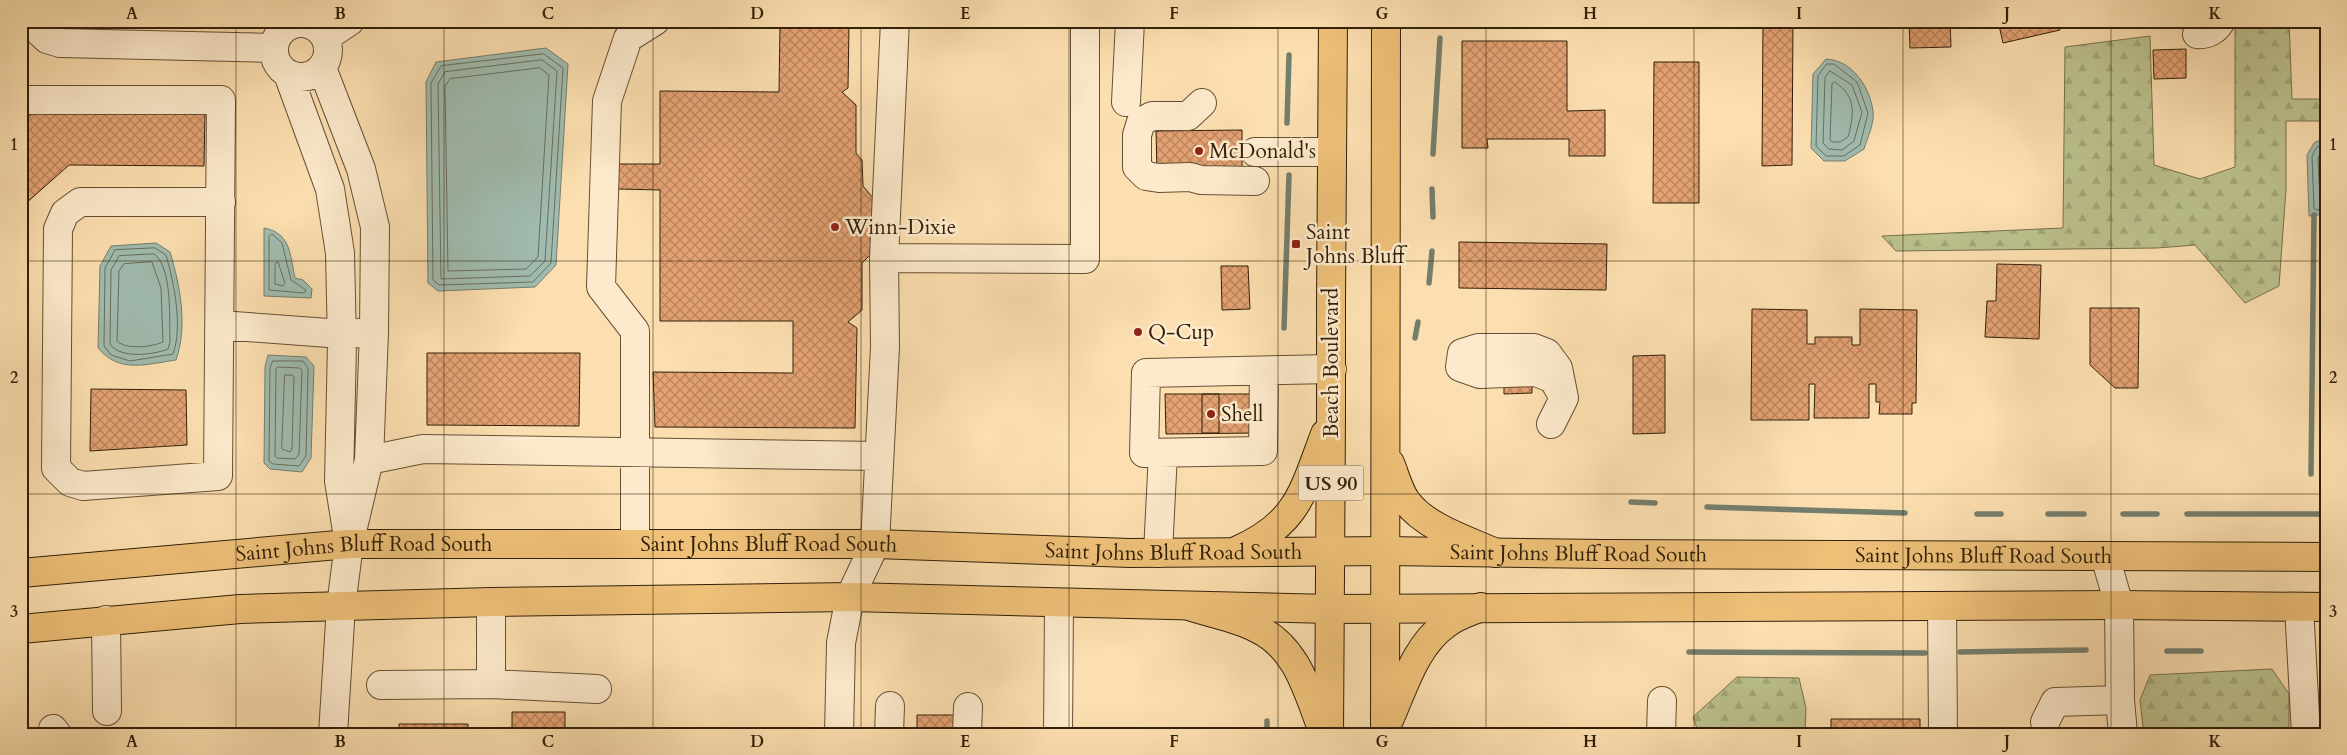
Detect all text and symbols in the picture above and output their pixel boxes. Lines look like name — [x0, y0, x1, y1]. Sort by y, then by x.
text: A — [126, 3, 138, 25]
text: B — [334, 3, 346, 25]
text: C — [542, 3, 554, 25]
text: D — [750, 3, 764, 25]
text: E — [960, 3, 970, 25]
text: F — [1169, 3, 1179, 25]
text: G — [1375, 3, 1389, 25]
text: H — [1583, 3, 1597, 25]
text: I — [1796, 3, 1802, 25]
text: J — [2002, 3, 2010, 25]
text: K — [2209, 3, 2222, 25]
text: 1 — [10, 134, 18, 156]
text: 1 — [2329, 134, 2337, 156]
place label: McDonald's — [1209, 137, 1316, 166]
marker: McDonald's — [1193, 145, 1205, 157]
place label: Winn-Dixie — [844, 213, 956, 242]
place label: Saint Johns Bluff — [1303, 218, 1408, 271]
marker: Winn-Dixie — [829, 221, 841, 233]
marker: Saint Johns Bluff — [1290, 238, 1302, 250]
street label: Beach Boulevard — [1317, 288, 1346, 438]
place label: Q-Cup — [1148, 318, 1214, 347]
marker: Q-Cup — [1132, 326, 1144, 338]
text: 2 — [10, 367, 18, 389]
text: 2 — [2329, 367, 2337, 389]
place label: Shell — [1221, 400, 1263, 429]
marker: Shell — [1205, 408, 1217, 420]
road number: US 90 — [1298, 466, 1364, 500]
street label: Saint Johns Bluff Road South — [234, 529, 493, 568]
street label: Saint Johns Bluff Road South — [640, 530, 898, 559]
street label: Saint Johns Bluff Road South — [1045, 536, 1303, 568]
street label: Saint Johns Bluff Road South — [1450, 537, 1708, 569]
street label: Saint Johns Bluff Road South — [1855, 541, 2113, 571]
text: 3 — [10, 601, 18, 623]
text: 3 — [2329, 601, 2337, 623]
text: A — [126, 731, 138, 753]
text: B — [334, 731, 346, 753]
text: C — [542, 731, 554, 753]
text: D — [750, 731, 764, 753]
text: E — [960, 731, 970, 753]
text: F — [1169, 731, 1179, 753]
text: G — [1375, 731, 1389, 753]
text: H — [1583, 731, 1597, 753]
text: I — [1796, 731, 1802, 753]
text: J — [2002, 731, 2010, 753]
text: K — [2209, 731, 2222, 753]

